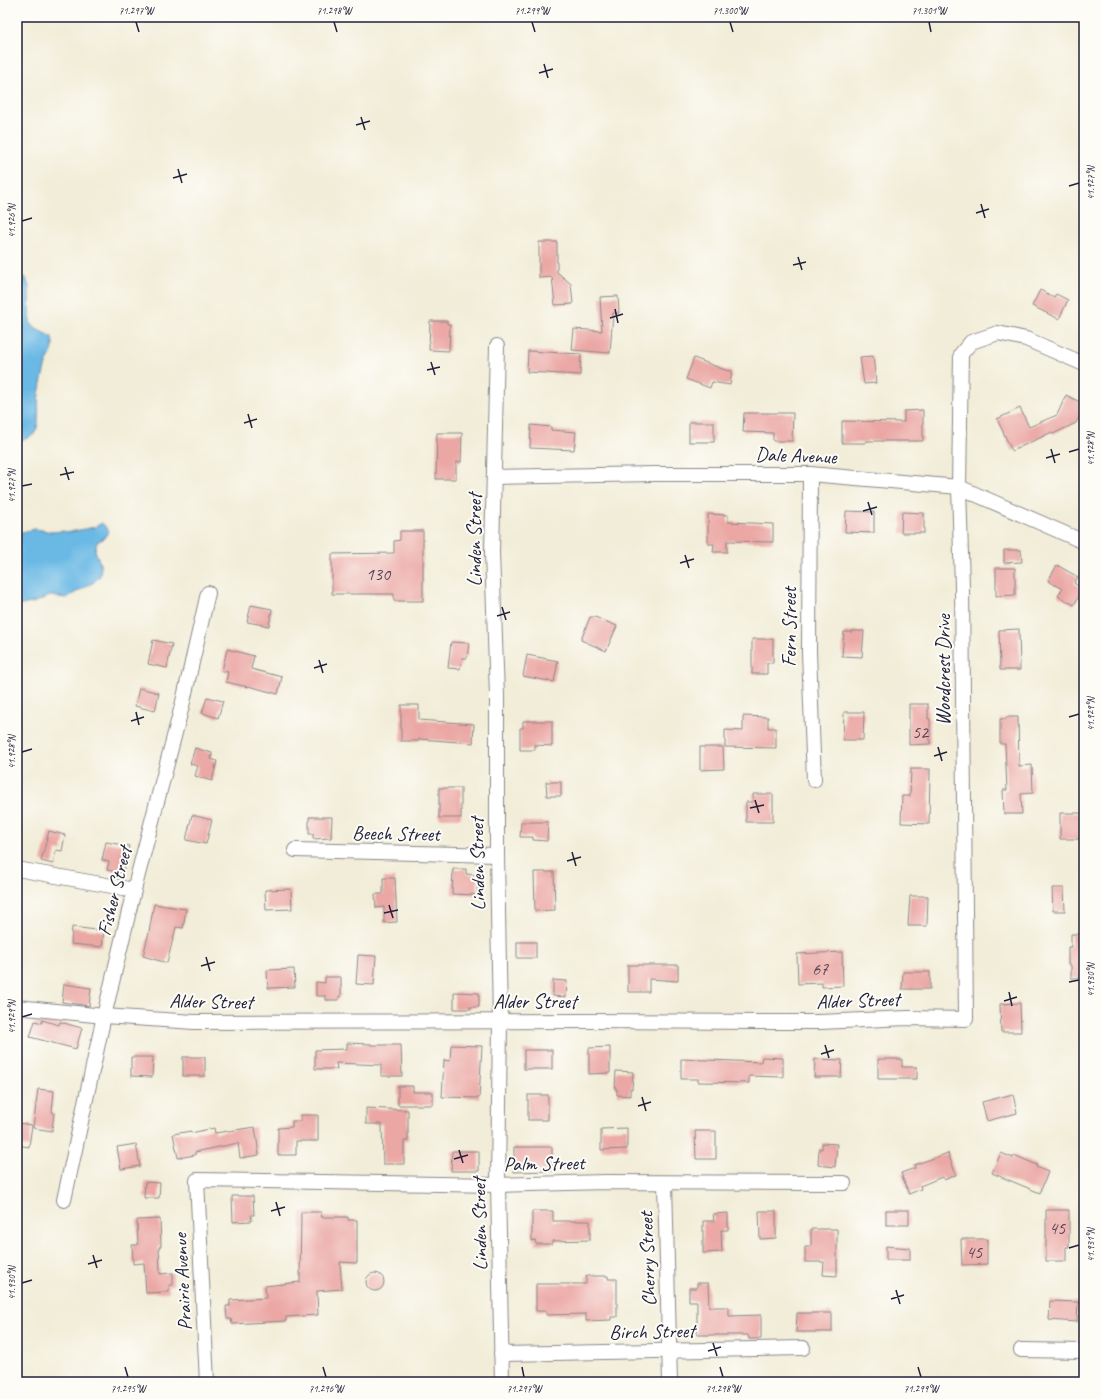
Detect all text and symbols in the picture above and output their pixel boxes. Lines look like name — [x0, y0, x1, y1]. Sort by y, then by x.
text: 71.297°W — [119, 4, 155, 17]
text: 71.298°W — [317, 4, 353, 17]
text: 71.299°W — [515, 4, 551, 17]
text: 71.300°W — [713, 4, 749, 17]
text: 71.301°W — [912, 4, 948, 17]
text: 41.927°N — [1084, 164, 1097, 200]
text: 41.926°N — [5, 202, 18, 238]
text: 41.928°N — [1084, 430, 1097, 466]
street label: Dale Avenue — [755, 442, 838, 469]
text: 41.927°N — [5, 467, 18, 503]
street label: Linden Street — [462, 490, 487, 587]
house number: 130 — [366, 563, 392, 585]
street label: Fern Street — [777, 585, 802, 667]
street label: Woodcrest Drive — [931, 613, 956, 726]
text: 41.929°N — [1084, 695, 1097, 731]
house number: 52 — [912, 721, 930, 743]
text: 41.928°N — [5, 733, 18, 769]
street label: Linden Street — [464, 814, 491, 911]
street label: Beech Street — [352, 820, 442, 847]
street label: Fisher Street — [91, 841, 138, 938]
house number: 67 — [812, 958, 829, 980]
text: 41.930°N — [1084, 961, 1097, 997]
street label: Alder Street — [816, 986, 903, 1014]
street label: Alder Street — [169, 988, 256, 1015]
street label: Alder Street — [493, 989, 580, 1014]
text: 41.929°N — [5, 998, 18, 1034]
street label: Palm Street — [503, 1150, 587, 1177]
street label: Linden Street — [466, 1174, 493, 1271]
street label: Cherry Street — [633, 1209, 662, 1307]
house number: 45 — [1049, 1217, 1066, 1239]
text: 41.931°N — [1084, 1226, 1097, 1262]
street label: Prairie Avenue — [167, 1231, 198, 1331]
house number: 45 — [966, 1241, 983, 1263]
text: 41.930°N — [5, 1264, 18, 1300]
street label: Birch Street — [609, 1318, 698, 1345]
text: 71.295°W — [111, 1382, 147, 1395]
text: 71.296°W — [309, 1382, 345, 1395]
text: 71.297°W — [507, 1382, 543, 1395]
text: 71.298°W — [706, 1382, 742, 1395]
text: 71.299°W — [904, 1382, 940, 1395]

